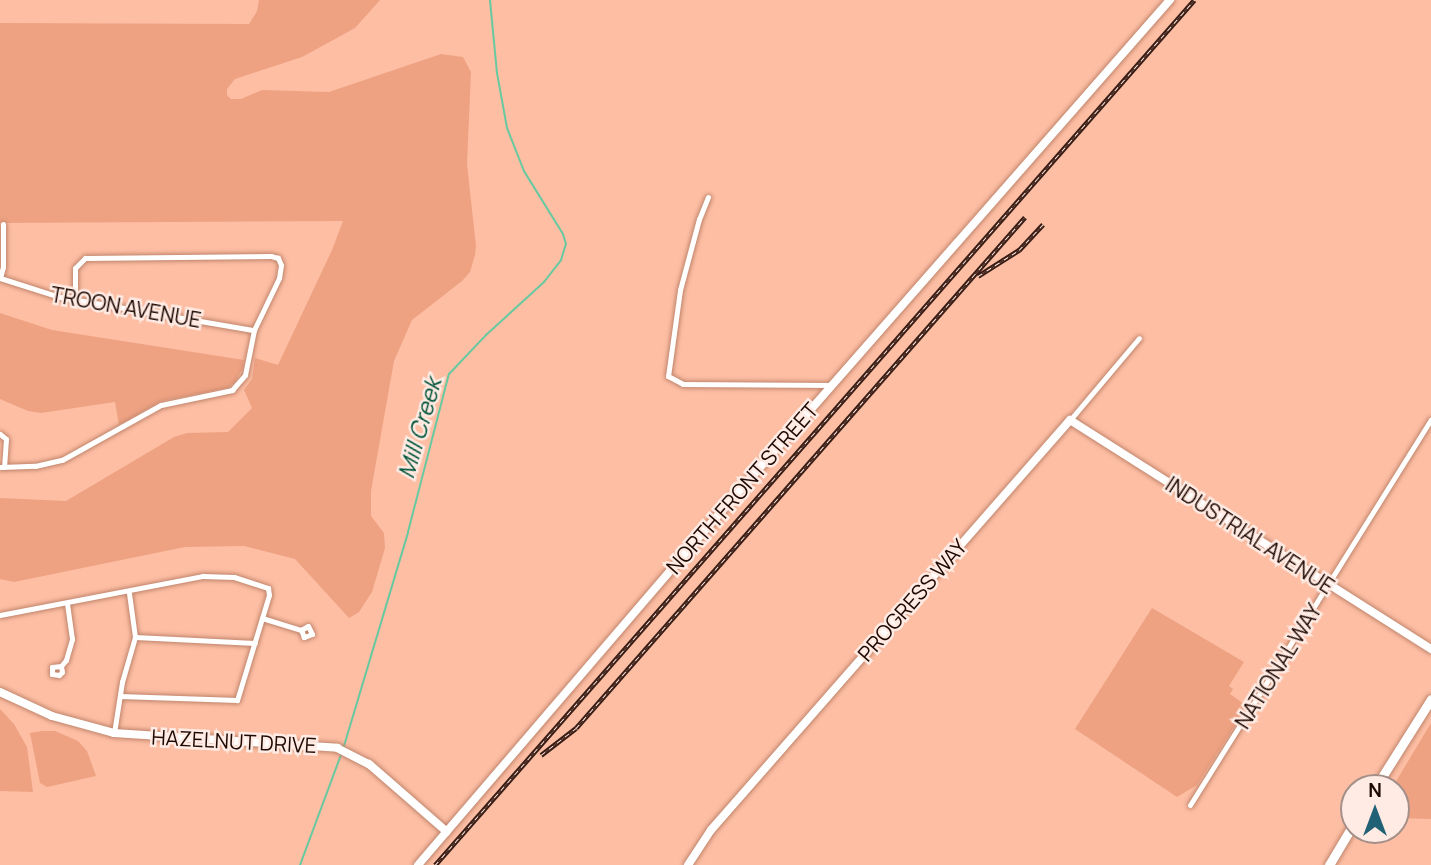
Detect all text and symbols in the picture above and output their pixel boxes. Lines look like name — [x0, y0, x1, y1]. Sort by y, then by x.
street label: TROON AVENUE — [49, 281, 203, 333]
water label: Mill Creek — [392, 375, 446, 481]
street label: NORTH FRONT STREET — [661, 397, 823, 579]
street label: INDUSTRIAL AVENUE — [1161, 471, 1339, 599]
street label: PROGRESS WAY — [852, 534, 972, 666]
street label: NATIONAL WAY — [1229, 598, 1327, 734]
street label: HAZELNUT DRIVE — [150, 724, 318, 758]
north arrow — [1340, 774, 1410, 844]
text: N — [1368, 777, 1382, 803]

